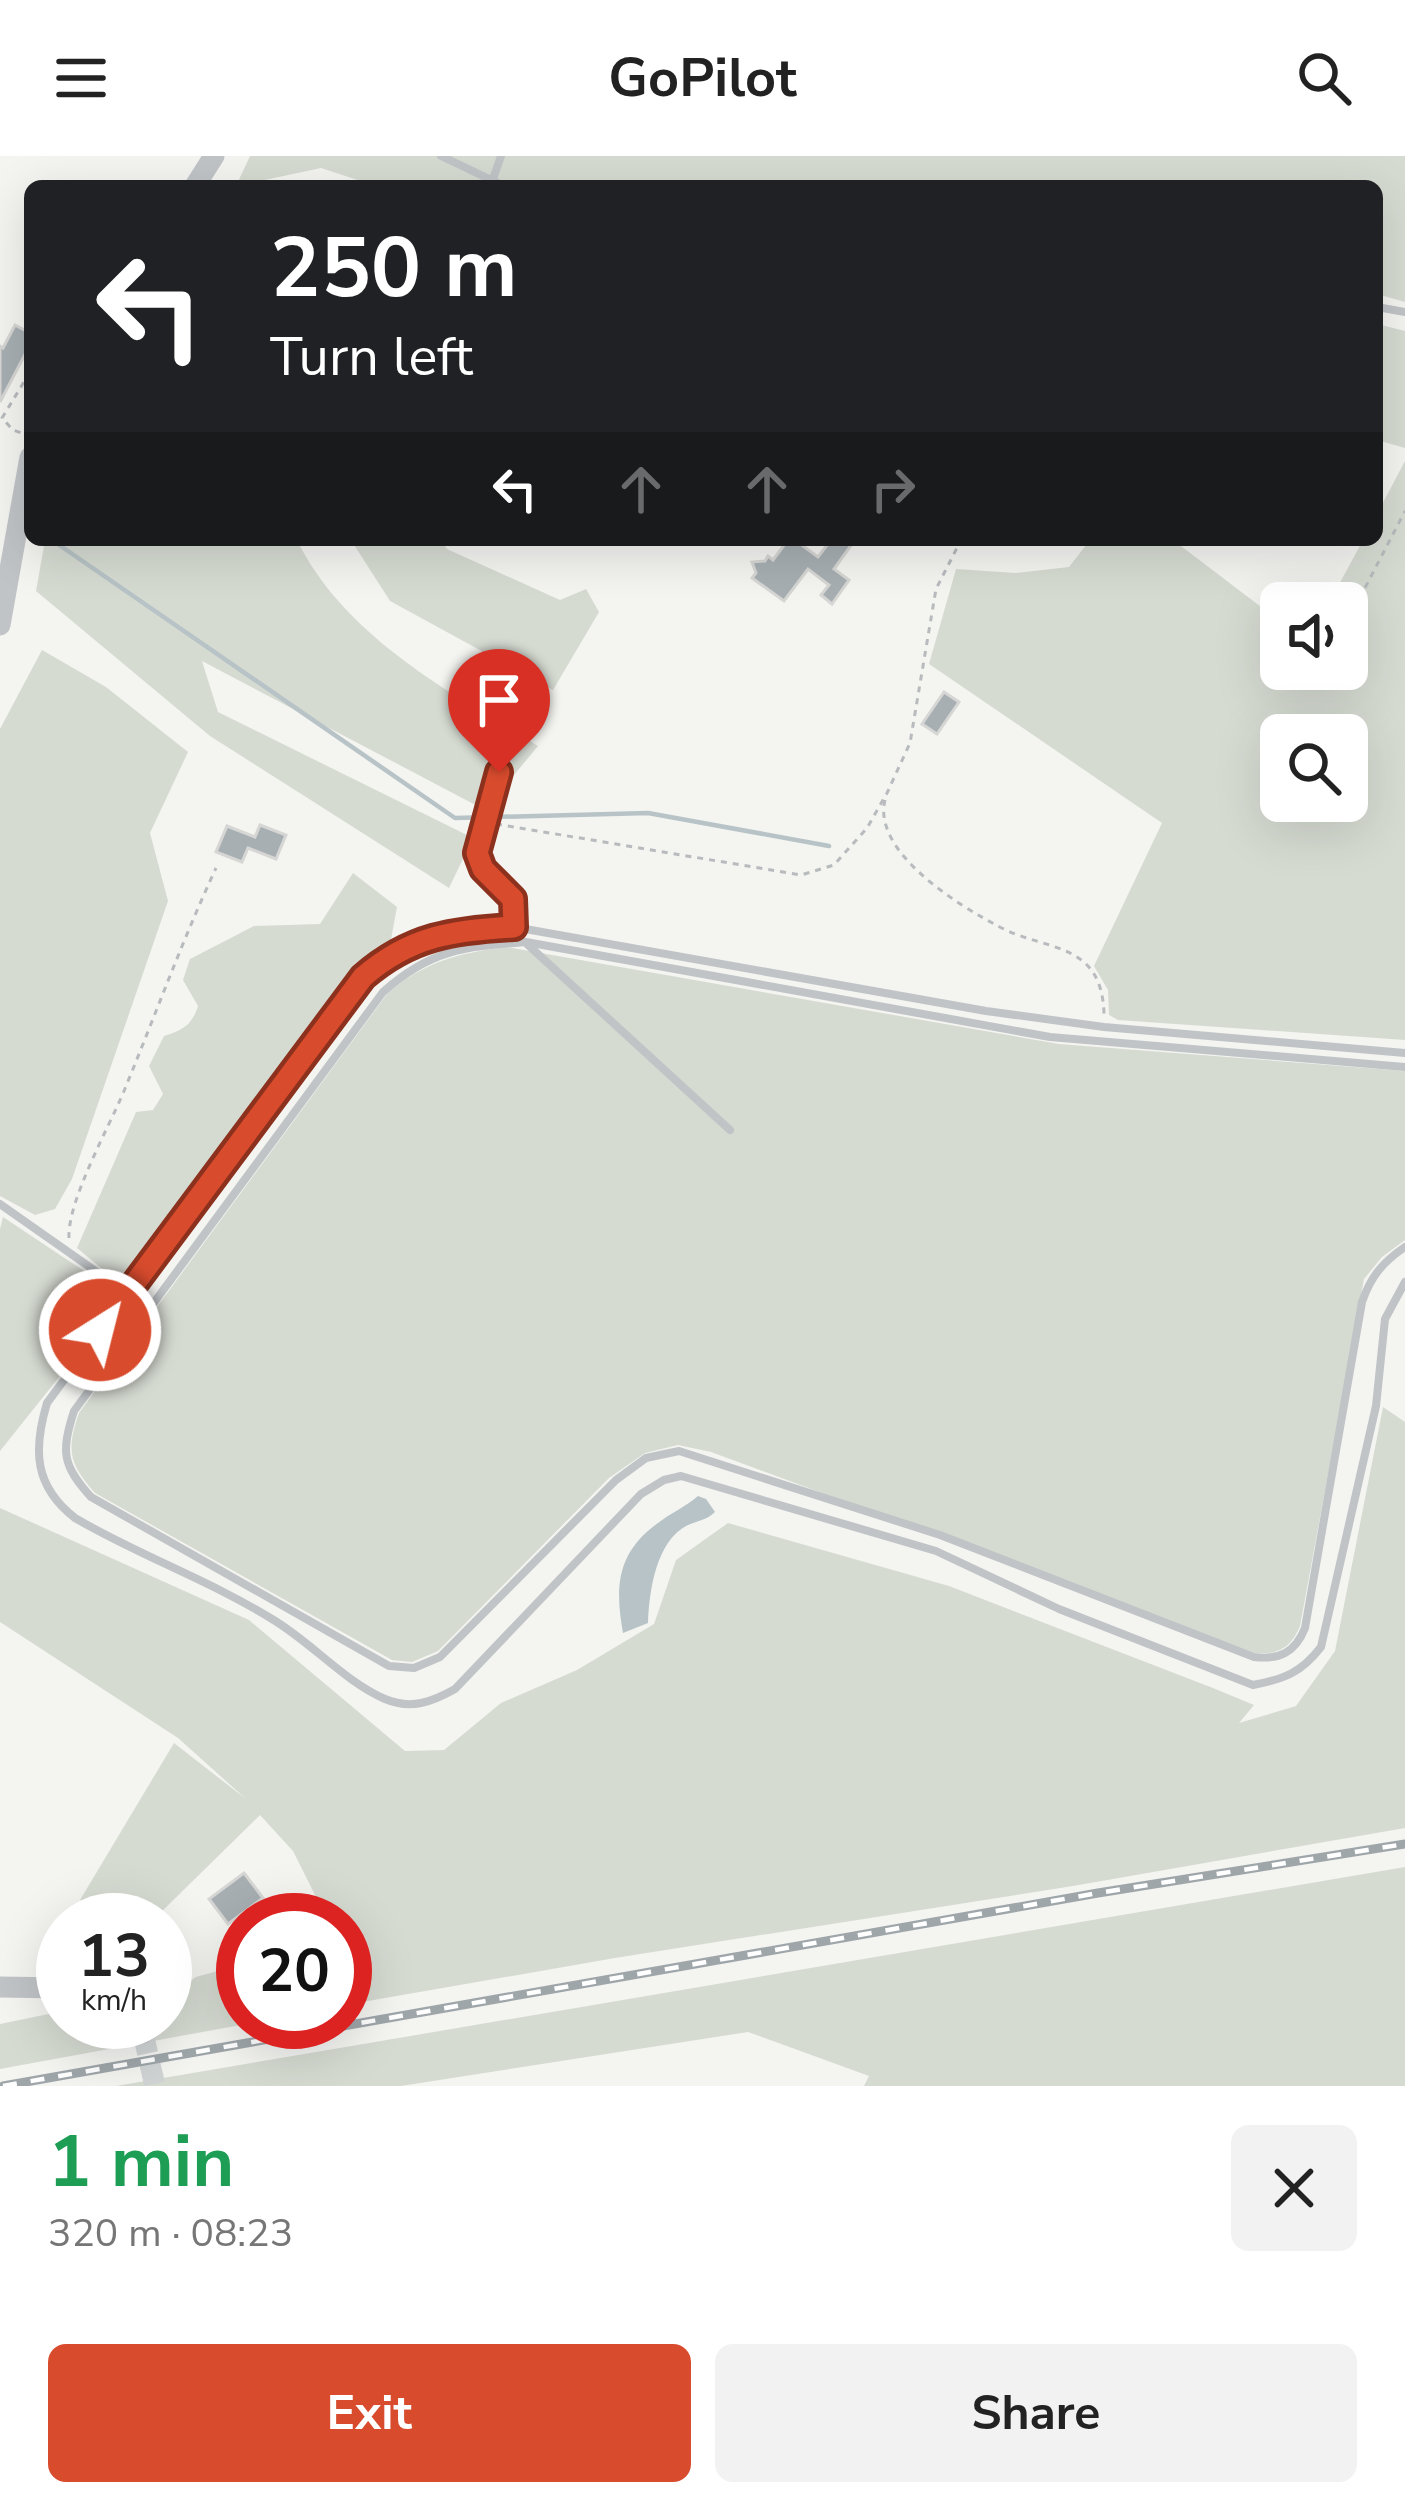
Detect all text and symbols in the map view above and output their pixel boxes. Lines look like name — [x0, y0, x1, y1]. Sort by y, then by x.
text: GoPilot — [608, 41, 797, 115]
icon: menu — [48, 45, 114, 111]
icon: search — [1291, 45, 1357, 111]
text: 250 m — [270, 211, 518, 326]
icon: left — [72, 228, 228, 384]
text: Turn left — [270, 320, 473, 394]
icon: left — [482, 456, 548, 522]
icon: ahead — [608, 456, 674, 522]
icon: ahead — [734, 456, 800, 522]
icon: right — [860, 456, 926, 522]
map controls — [1260, 582, 1368, 822]
button: sound — [1260, 582, 1368, 690]
pin — [448, 649, 550, 772]
icon: arrive — [466, 667, 532, 733]
button: search — [1260, 714, 1368, 822]
position arrow — [37, 1267, 163, 1393]
speed limit sign: 20 — [216, 1893, 372, 2049]
text: 13 — [78, 1915, 150, 1997]
text: km/h — [81, 1980, 147, 2021]
text: 1 min — [48, 2113, 234, 2211]
button: close — [1231, 2125, 1357, 2251]
text: 320 m · 08:23 — [48, 2207, 293, 2260]
button: Exit — [48, 2344, 691, 2482]
button: Share — [715, 2344, 1357, 2482]

